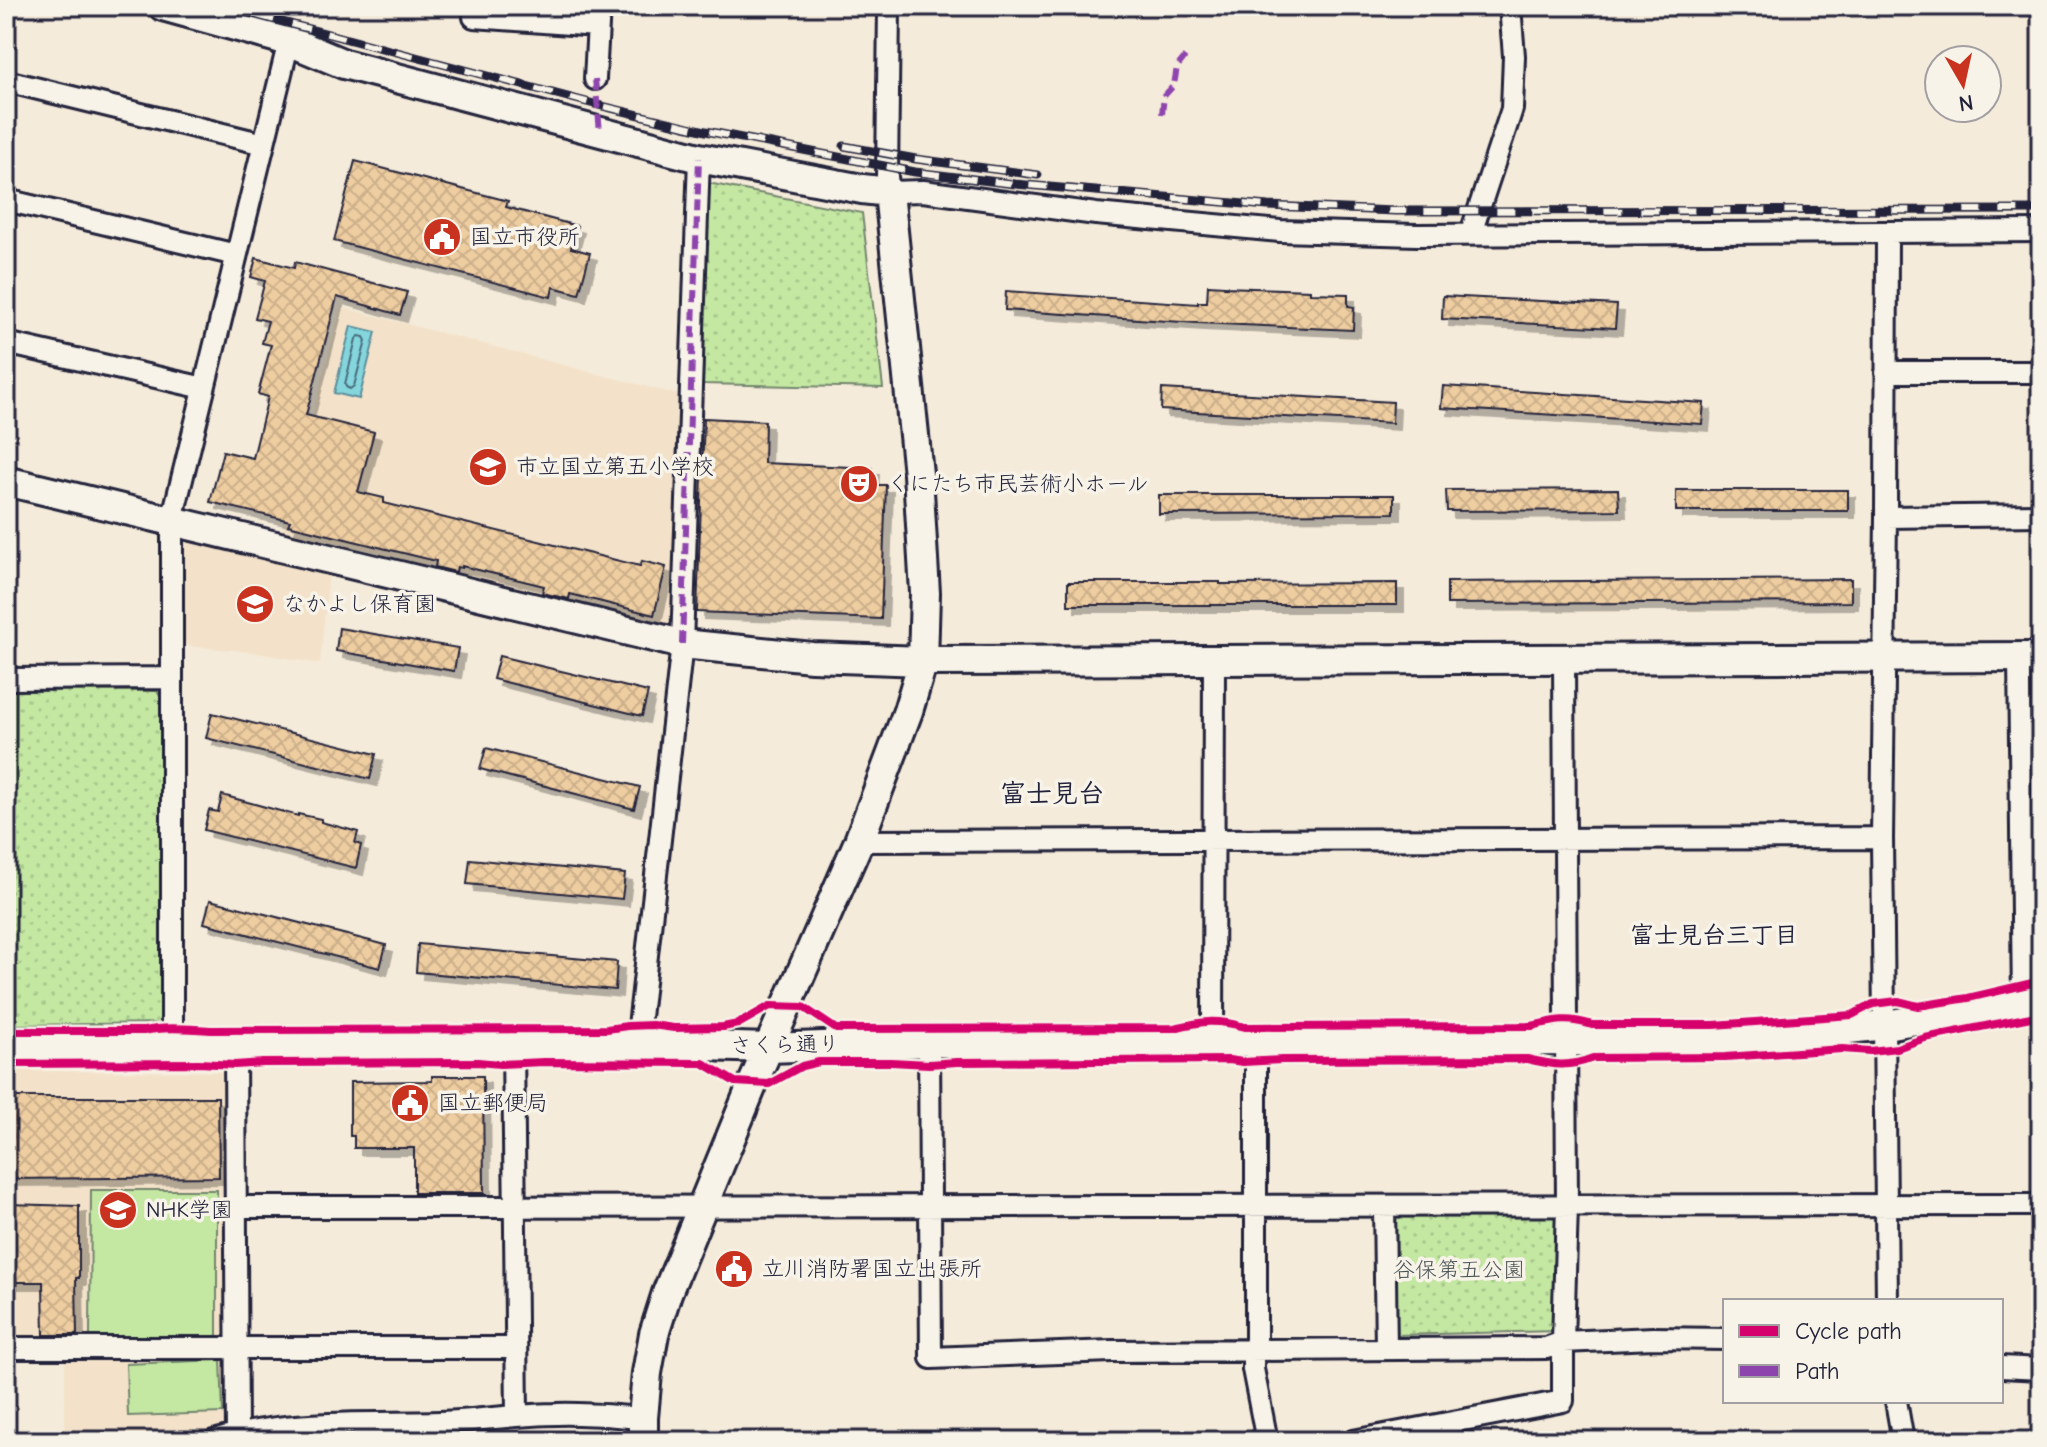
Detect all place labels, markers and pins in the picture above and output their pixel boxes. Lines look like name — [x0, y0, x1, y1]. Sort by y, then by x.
public building icon: 国立市役所 — [421, 216, 463, 258]
place label: 国立市役所 — [470, 224, 580, 250]
school or university icon: 市立国立第五小学校 — [467, 446, 509, 488]
place label: 市立国立第五小学校 — [516, 454, 714, 480]
theatre icon: くにたち市民芸術小ホール — [838, 463, 880, 505]
place label: くにたち市民芸術小ホール — [887, 471, 1149, 497]
school or university icon: なかよし保育園 — [234, 583, 276, 625]
place label: なかよし保育園 — [283, 591, 436, 617]
public building icon: 国立郵便局 — [389, 1082, 431, 1124]
place label: 国立郵便局 — [438, 1090, 548, 1116]
school or university icon: NHK学園 — [97, 1189, 139, 1231]
place label: NHK学園 — [146, 1197, 233, 1223]
public building icon: 立川消防署国立出張所 — [713, 1248, 755, 1290]
place label: 立川消防署国立出張所 — [762, 1256, 982, 1282]

